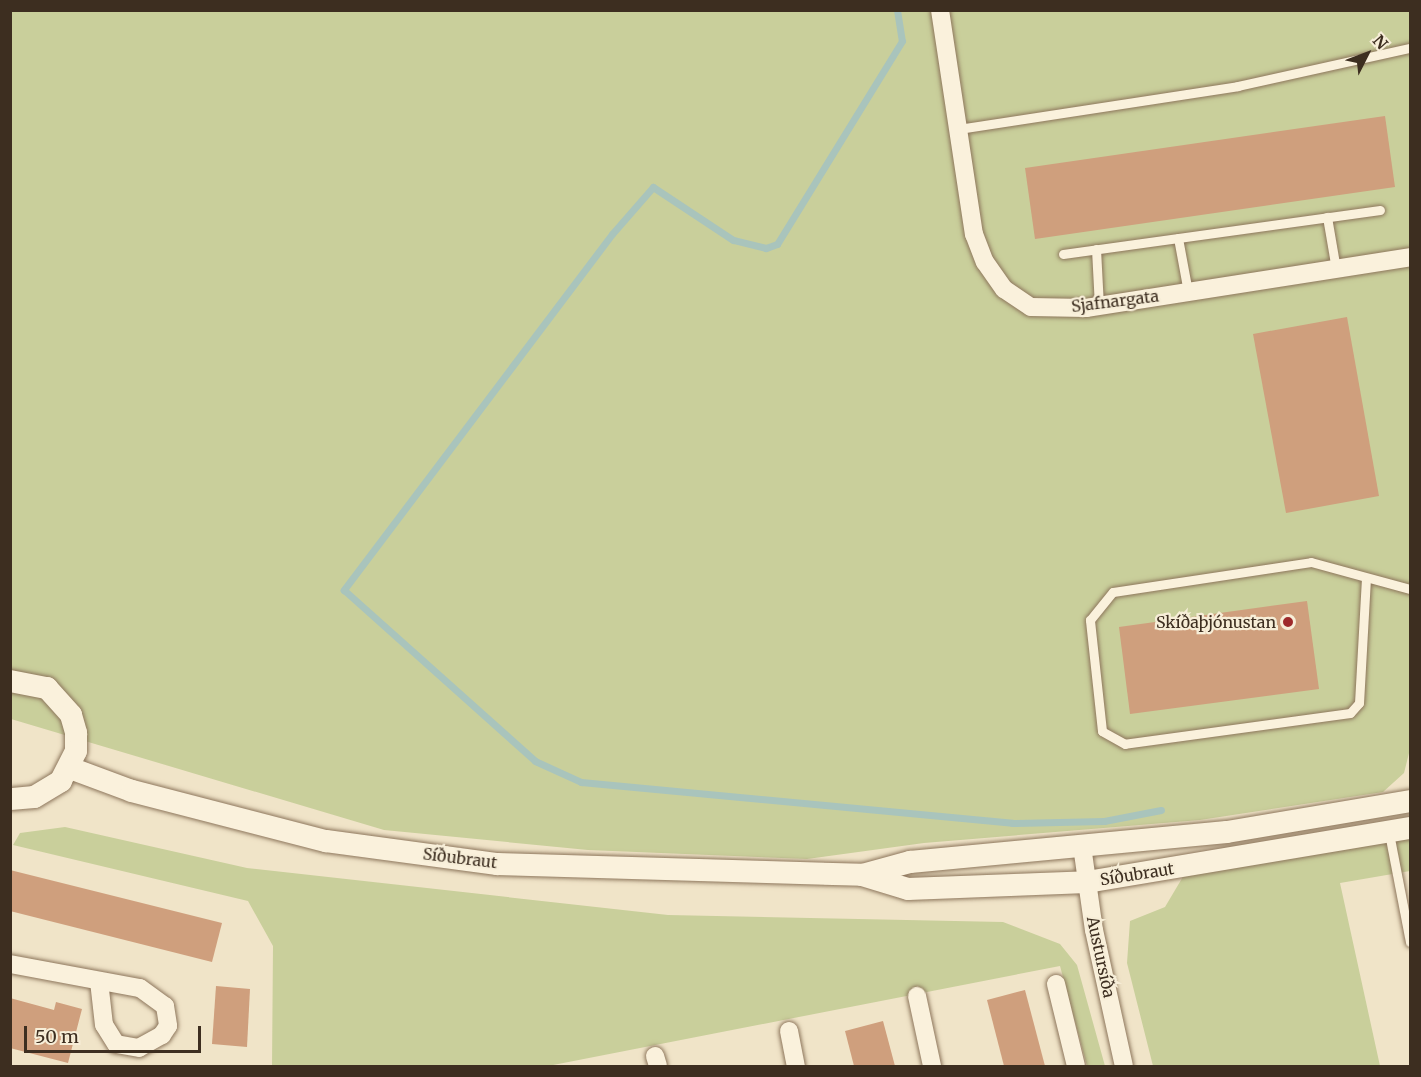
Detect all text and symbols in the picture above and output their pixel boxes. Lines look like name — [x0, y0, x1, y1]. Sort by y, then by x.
north arrow — [1337, 24, 1397, 84]
text: N — [1369, 31, 1392, 53]
street label: Sjafnargata — [1070, 286, 1160, 316]
place label: Skíðaþjónustan — [1156, 612, 1276, 632]
marker: Skíðaþjónustan — [1281, 615, 1295, 629]
street label: Síðubraut — [422, 844, 498, 872]
street label: Síðubraut — [1099, 859, 1175, 889]
street label: Austursíða — [1083, 915, 1119, 999]
scale bar — [27, 1014, 204, 1052]
text: 50 m — [35, 1025, 79, 1048]

